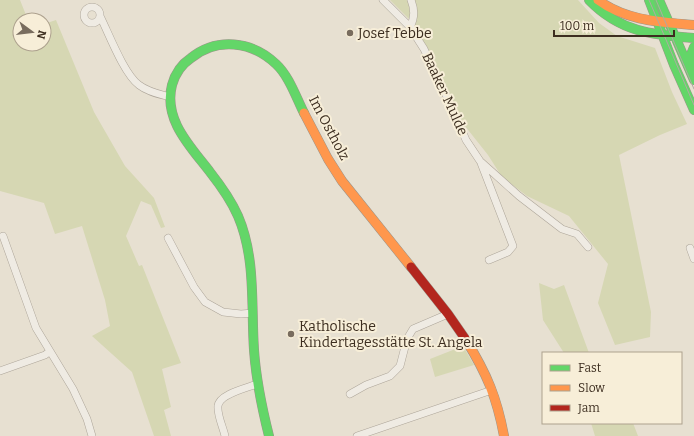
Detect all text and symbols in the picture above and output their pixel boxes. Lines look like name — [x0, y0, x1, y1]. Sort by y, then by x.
north arrow — [12, 12, 52, 52]
scale bar — [554, 12, 674, 38]
text: 100 m — [560, 19, 595, 33]
place label: Josef Tebbe — [357, 25, 432, 42]
marker: Josef Tebbe — [345, 28, 355, 38]
text: N — [34, 29, 49, 41]
street label: Baaker Mulde — [418, 50, 472, 138]
street label: Im Ostholz — [305, 93, 353, 163]
place label: Katholische Kindertagesstätte St. Angela — [299, 318, 483, 351]
marker: Katholische Kindertagesstätte St. Angela — [286, 329, 296, 339]
legend — [542, 352, 682, 424]
text: Fast — [578, 361, 602, 375]
text: Slow — [578, 381, 605, 395]
text: Jam — [577, 401, 600, 415]

